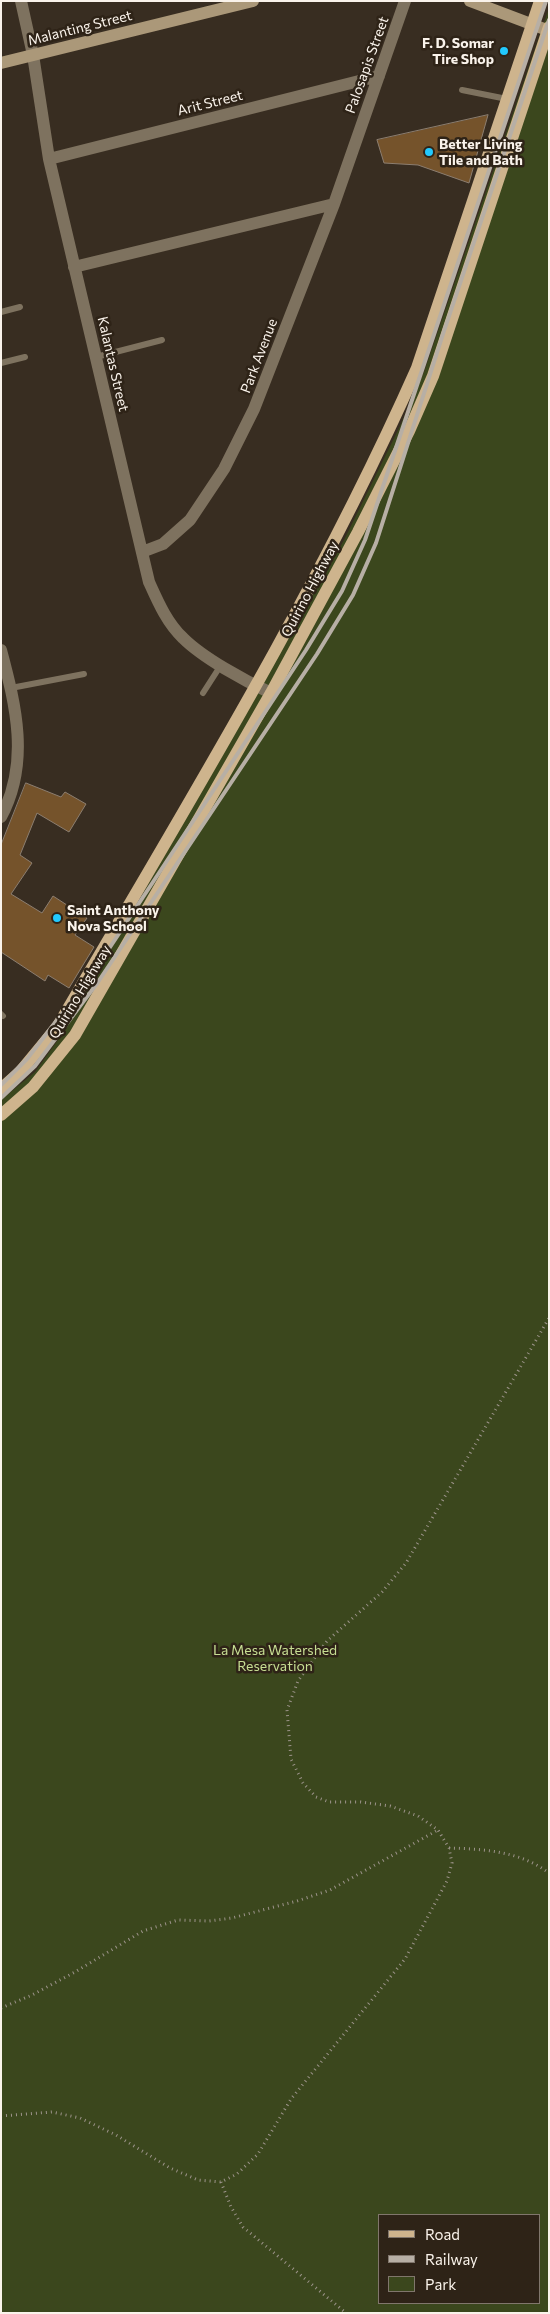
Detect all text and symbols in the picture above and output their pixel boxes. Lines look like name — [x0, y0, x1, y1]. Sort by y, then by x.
street label: Malanting Street — [26, 7, 134, 49]
street label: Palosapis Street — [342, 14, 392, 116]
place label: F. D. Somar Tire Shop — [422, 35, 494, 68]
marker: F. D. Somar Tire Shop — [498, 45, 510, 57]
street label: Arit Street — [176, 87, 244, 119]
place label: Better Living Tile and Bath — [439, 136, 523, 168]
marker: Better Living Tile and Bath — [423, 146, 435, 158]
street label: Kalantas Street — [94, 315, 132, 413]
street label: Park Avenue — [237, 316, 281, 396]
street label: Quirino Highway — [278, 538, 342, 640]
place label: Saint Anthony Nova School — [67, 902, 160, 934]
marker: Saint Anthony Nova School — [51, 912, 63, 924]
street label: Quirino Highway — [45, 942, 115, 1042]
park label: La Mesa Watershed Reservation — [213, 1642, 337, 1674]
legend — [378, 2214, 540, 2304]
text: Road — [425, 2225, 460, 2243]
text: Railway — [425, 2250, 478, 2268]
text: Park — [425, 2275, 456, 2293]

